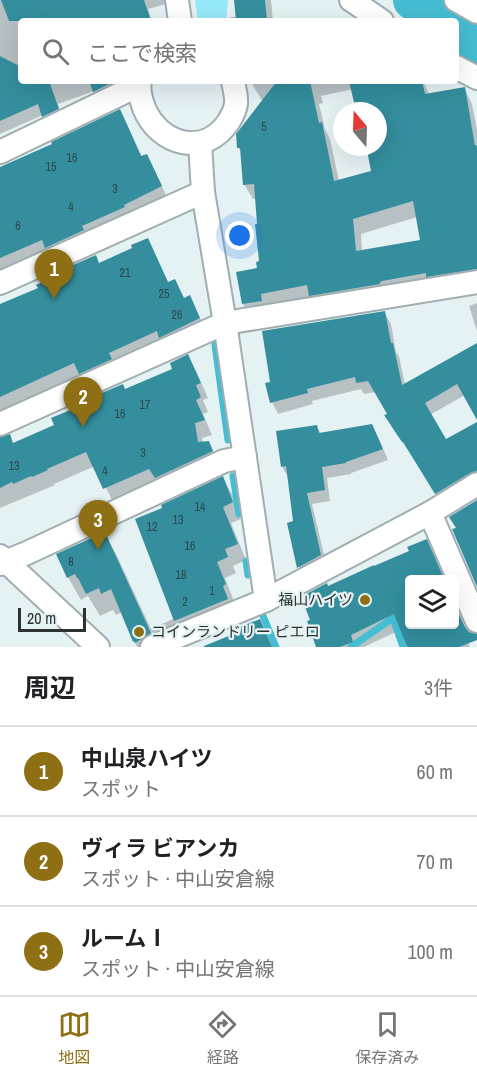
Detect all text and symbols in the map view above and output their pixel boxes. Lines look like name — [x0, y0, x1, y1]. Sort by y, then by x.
search box — [18, 18, 459, 84]
icon: search — [39, 35, 72, 68]
text: ここで検索 — [87, 38, 197, 68]
north arrow — [333, 102, 387, 156]
house number: 5 — [261, 119, 267, 135]
house number: 16 — [67, 150, 77, 166]
house number: 15 — [46, 159, 57, 175]
house number: 3 — [112, 181, 118, 197]
house number: 4 — [68, 199, 74, 215]
house number: 6 — [15, 218, 21, 234]
your location — [225, 221, 254, 250]
pin: 1 — [34, 250, 74, 299]
house number: 21 — [120, 265, 131, 281]
house number: 25 — [159, 286, 170, 302]
house number: 26 — [172, 307, 182, 323]
pin: 2 — [64, 378, 103, 427]
house number: 17 — [140, 397, 151, 413]
house number: 16 — [115, 406, 125, 422]
house number: 3 — [140, 445, 146, 461]
house number: 13 — [9, 458, 19, 474]
house number: 4 — [102, 463, 108, 479]
house number: 14 — [195, 499, 206, 515]
pin: 3 — [78, 500, 118, 550]
house number: 13 — [173, 512, 183, 528]
house number: 12 — [147, 519, 157, 535]
house number: 16 — [185, 538, 195, 554]
house number: 8 — [68, 554, 74, 570]
house number: 18 — [176, 567, 186, 583]
map controls — [405, 575, 459, 629]
button: layers — [405, 575, 459, 629]
house number: 1 — [209, 583, 215, 599]
place label: 福山ハイツ — [278, 589, 353, 610]
marker: 福山ハイツ — [358, 593, 372, 607]
house number: 2 — [182, 594, 188, 610]
scale bar — [18, 605, 86, 632]
text: 20 m — [27, 607, 56, 629]
place label: コインランドリー ピエロ — [151, 621, 319, 642]
marker: コインランドリー ピエロ — [132, 625, 146, 639]
text: 周辺 — [24, 670, 76, 705]
text: 3件 — [424, 674, 453, 701]
text: 中山泉ハイツ — [81, 743, 213, 773]
text: 1 — [39, 758, 48, 785]
text: 60 m — [417, 758, 453, 785]
text: スポット — [81, 775, 161, 802]
text: ヴィラ ビアンカ — [81, 833, 239, 863]
text: 2 — [39, 848, 48, 875]
text: 70 m — [417, 848, 453, 875]
text: スポット · 中山安倉線 — [81, 865, 275, 892]
text: ルームⅠ — [81, 923, 168, 953]
text: 3 — [39, 938, 48, 965]
text: 100 m — [407, 938, 453, 965]
text: スポット · 中山安倉線 — [81, 955, 275, 982]
tab: 地図 — [58, 1008, 91, 1068]
tab: 経路 — [206, 1008, 239, 1068]
tab: 保存済み — [355, 1008, 419, 1068]

